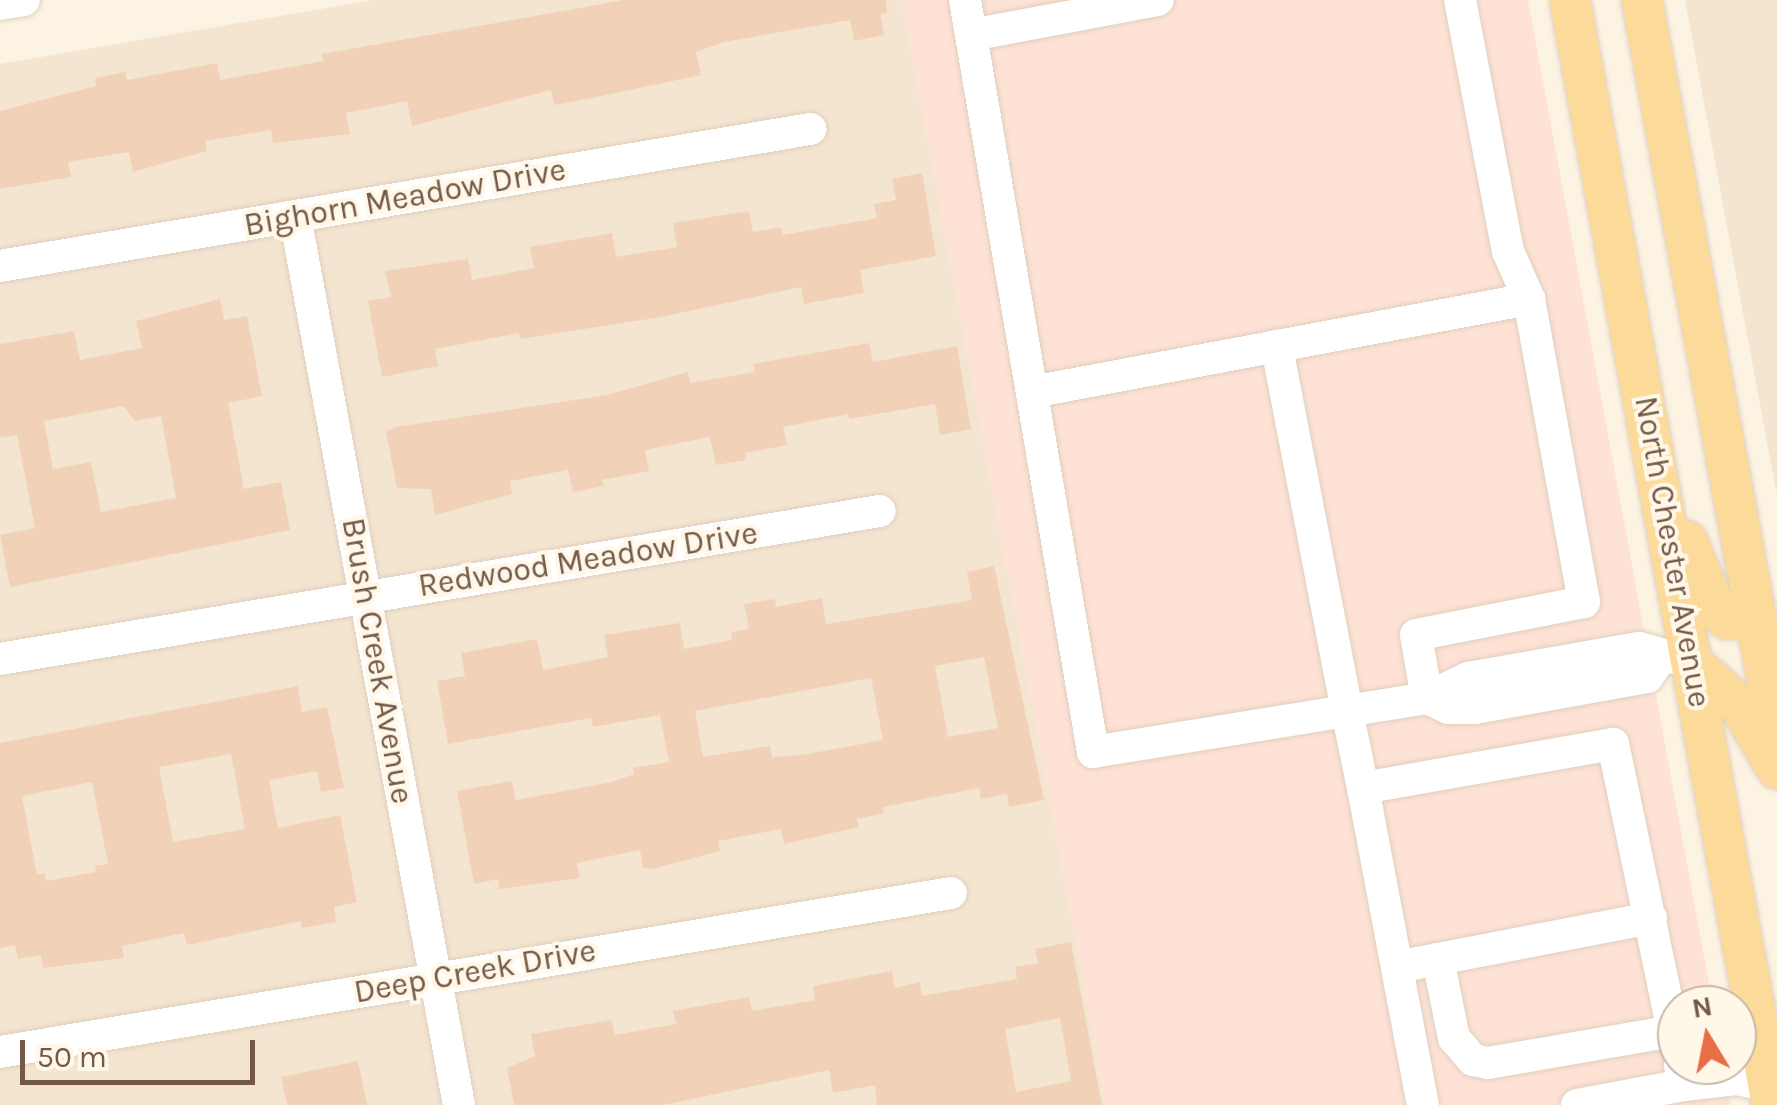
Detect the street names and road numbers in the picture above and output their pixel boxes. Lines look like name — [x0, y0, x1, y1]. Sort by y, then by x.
street label: Bighorn Meadow Drive — [241, 151, 569, 245]
street label: North Chester Avenue — [1626, 394, 1718, 710]
street label: Redwood Meadow Drive — [416, 514, 760, 606]
street label: Brush Creek Avenue — [333, 515, 421, 807]
street label: Deep Creek Drive — [351, 932, 599, 1012]

